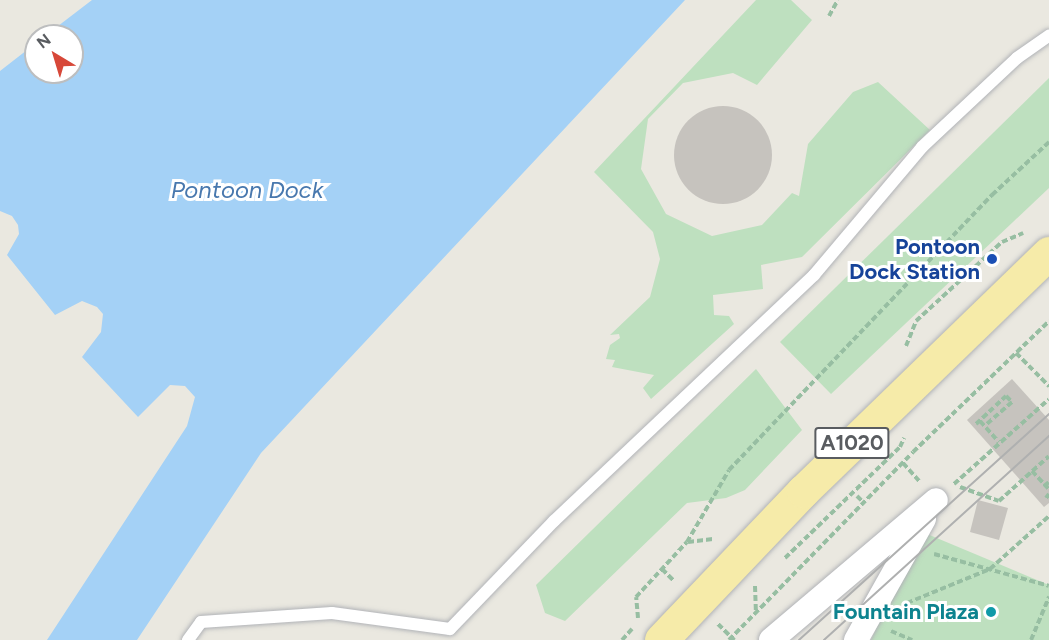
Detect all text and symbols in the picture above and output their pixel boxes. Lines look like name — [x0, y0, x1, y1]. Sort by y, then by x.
north arrow — [24, 24, 84, 84]
text: N — [33, 30, 55, 52]
water label: Pontoon Dock — [171, 176, 323, 204]
place label: Pontoon Dock Station — [849, 233, 980, 284]
marker: Pontoon Dock Station — [985, 252, 999, 266]
road number: A1020 — [813, 425, 891, 461]
place label: Fountain Plaza — [833, 599, 979, 625]
marker: Fountain Plaza — [984, 605, 998, 619]

